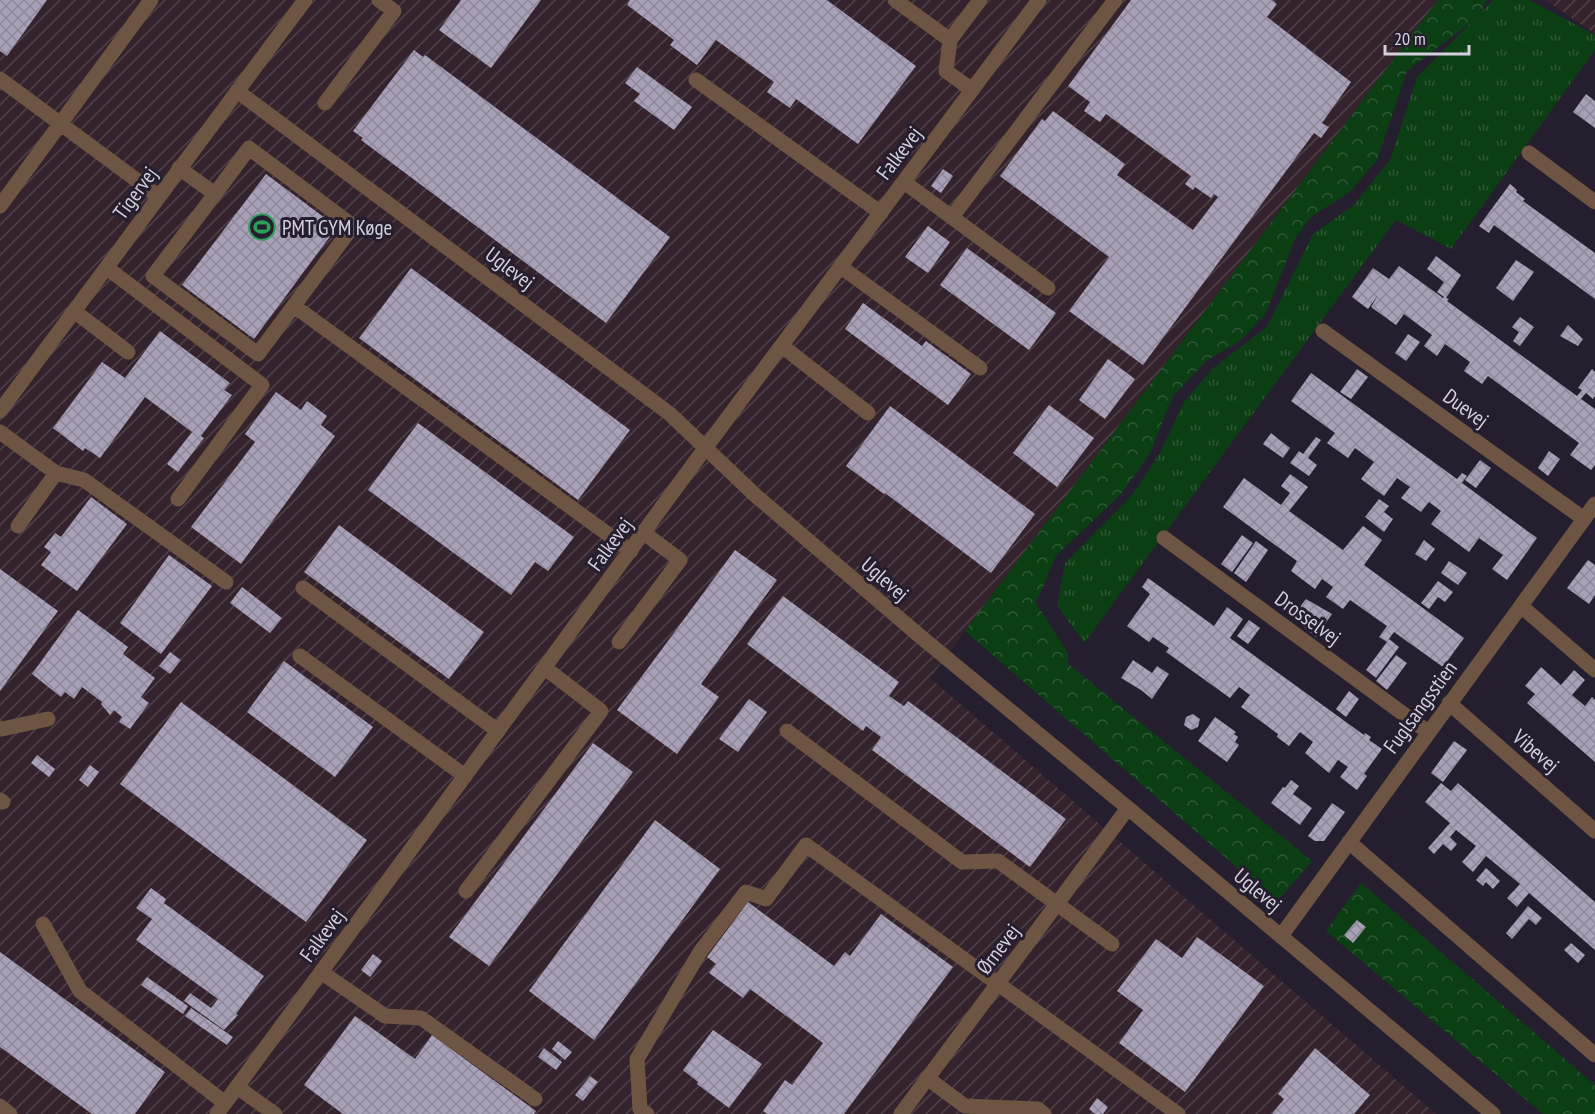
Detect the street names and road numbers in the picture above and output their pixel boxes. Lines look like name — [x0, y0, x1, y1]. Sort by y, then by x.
street label: Falkevej — [870, 121, 928, 185]
street label: Tigervej — [107, 161, 163, 225]
street label: Uglevej — [480, 241, 540, 295]
street label: Duevej — [1438, 382, 1494, 434]
street label: Falkevej — [582, 512, 638, 576]
street label: Uglevej — [856, 551, 914, 607]
street label: Drosselvej — [1270, 585, 1346, 651]
street label: Fuglsangsstien — [1377, 655, 1463, 759]
street label: Vibevej — [1506, 723, 1565, 779]
street label: Uglevej — [1228, 862, 1288, 918]
street label: Falkevej — [294, 903, 350, 967]
street label: Ørnevej — [970, 918, 1026, 980]

